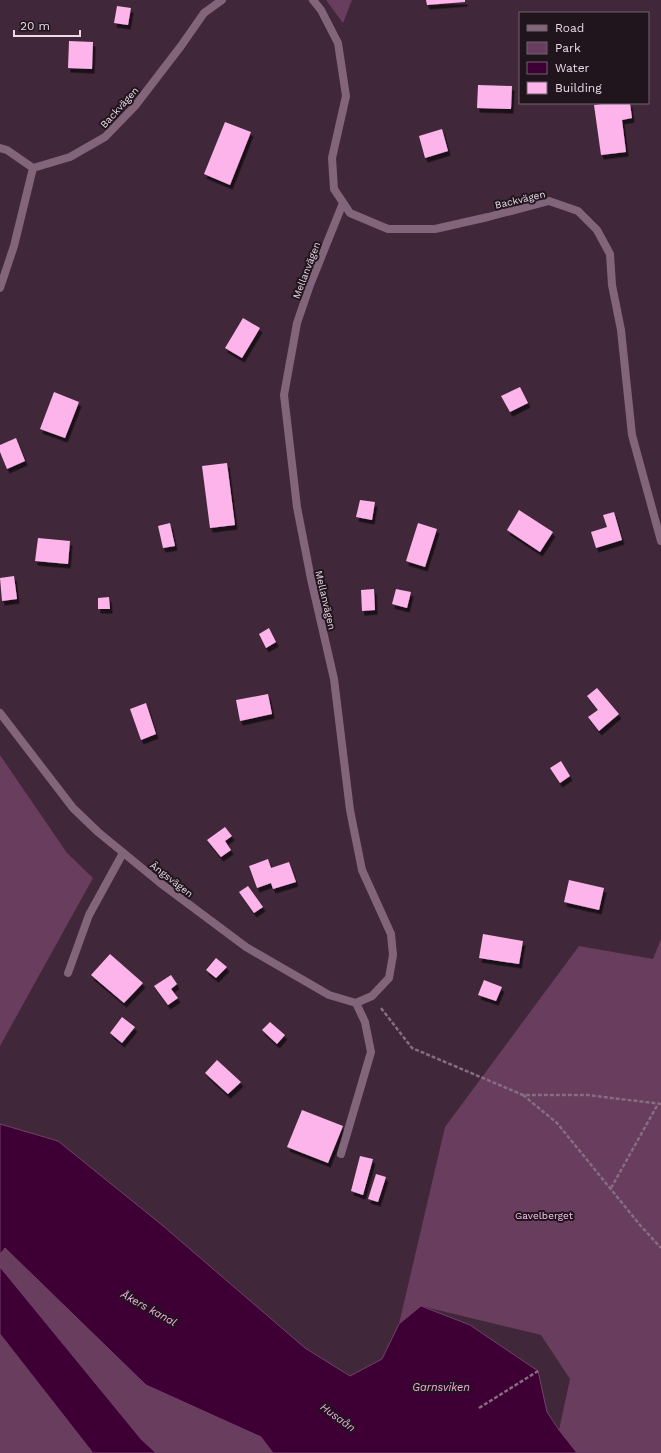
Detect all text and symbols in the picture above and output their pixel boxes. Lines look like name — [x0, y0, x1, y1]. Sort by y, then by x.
scale bar — [14, 12, 80, 38]
legend — [519, 12, 649, 104]
text: 20 m — [20, 19, 50, 33]
text: Road — [555, 21, 584, 35]
text: Park — [555, 41, 581, 55]
text: Water — [555, 61, 590, 75]
text: Building — [555, 81, 602, 95]
street label: Backvägen — [98, 85, 141, 130]
street label: Backvägen — [494, 188, 546, 211]
street label: Mellanvägen — [291, 240, 322, 300]
street label: Mellanvägen — [313, 570, 338, 631]
street label: Ängsvägen — [148, 859, 195, 900]
park label: Gavelberget — [515, 1210, 574, 1221]
water label: Åkers kanal — [118, 1287, 179, 1329]
water label: Garnsviken — [412, 1381, 470, 1394]
water label: Husaån — [318, 1400, 358, 1434]

